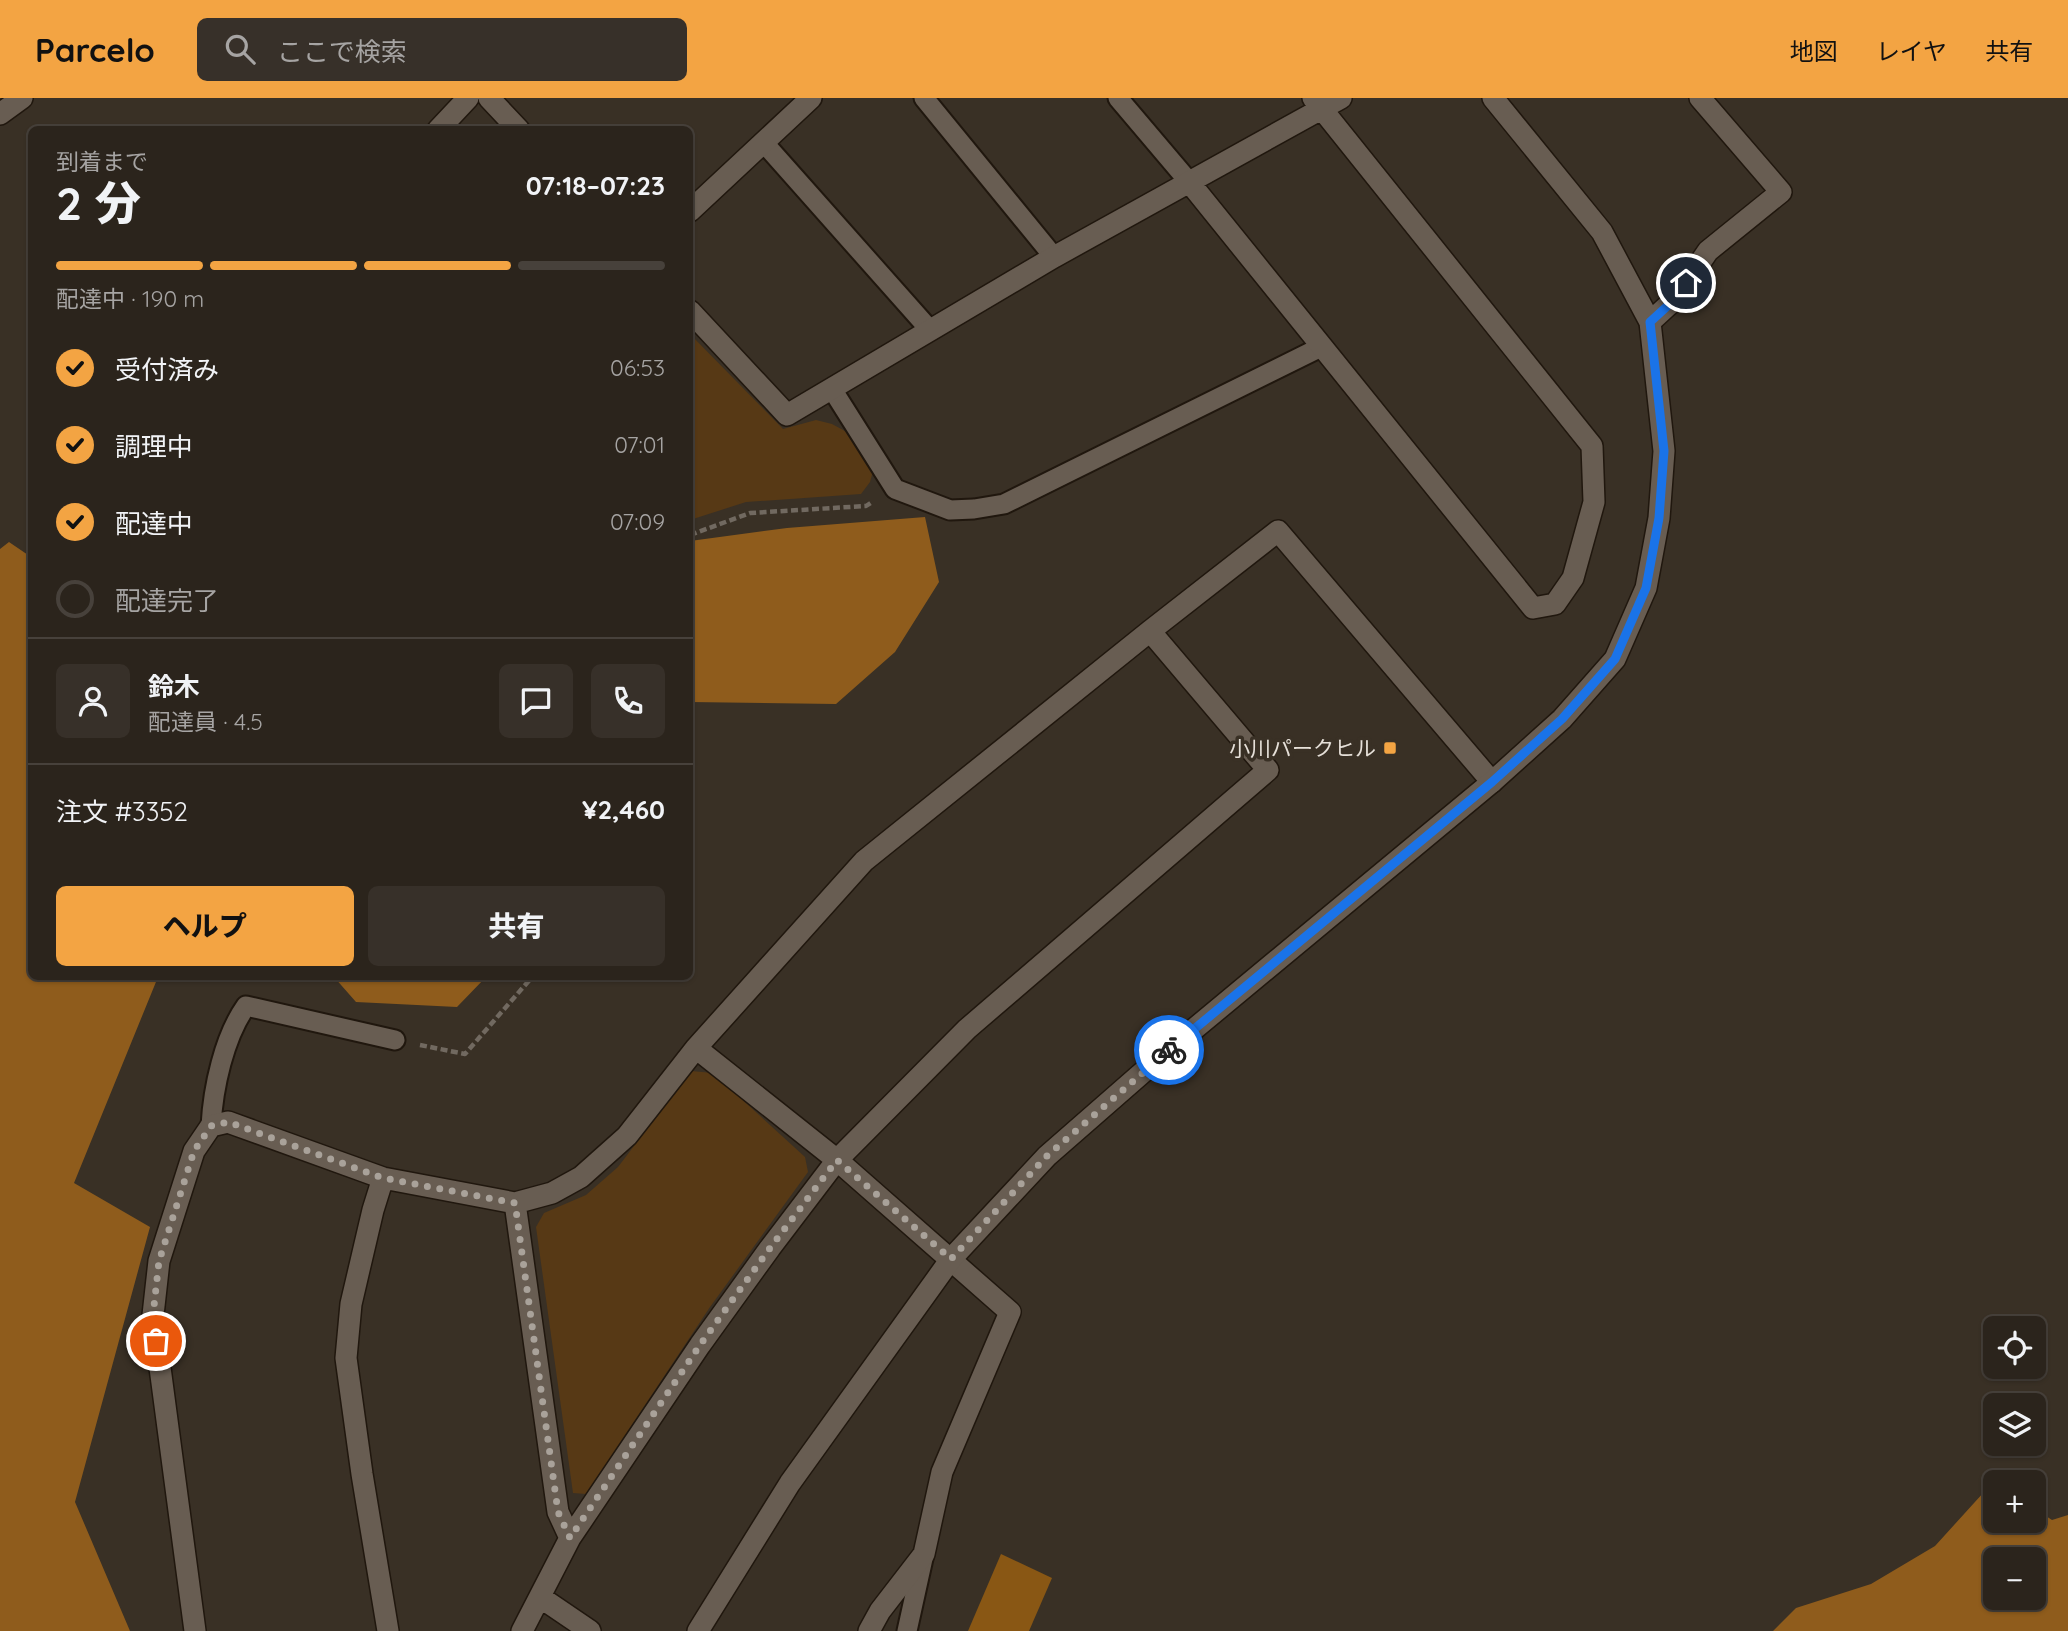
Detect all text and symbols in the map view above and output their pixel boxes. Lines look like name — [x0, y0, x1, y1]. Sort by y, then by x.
search box — [197, 18, 687, 81]
text: Parcelo — [35, 29, 155, 70]
icon: search — [221, 30, 259, 68]
text: ここで検索 — [277, 35, 407, 68]
text: 地図 — [1790, 36, 1838, 66]
text: レイヤ — [1876, 36, 1947, 66]
text: 共有 — [1985, 36, 2033, 66]
text: 到着まで — [56, 147, 148, 176]
text: 07:18–07:23 — [526, 169, 665, 202]
text: 2 分 — [56, 174, 141, 232]
pin — [1656, 253, 1716, 313]
icon: home — [1667, 264, 1705, 302]
text: 配達中 · 190 m — [56, 284, 204, 313]
icon: check — [56, 349, 94, 387]
text: 受付済み — [115, 353, 219, 386]
text: 06:53 — [610, 353, 665, 382]
icon: check — [56, 426, 94, 464]
text: 調理中 — [115, 430, 193, 463]
text: 07:01 — [614, 430, 665, 459]
icon: check — [56, 503, 94, 541]
text: 配達中 — [115, 507, 193, 540]
text: 07:09 — [610, 507, 665, 536]
text: 配達完了 — [115, 584, 219, 617]
button: person — [56, 664, 130, 738]
button: chat — [499, 664, 573, 738]
button: phone — [591, 664, 665, 738]
text: 鈴木 — [148, 670, 200, 703]
text: 配達員 · 4.5 — [148, 707, 263, 736]
place label: 小川パークヒル — [1229, 735, 1376, 761]
marker: 小川パークヒル — [1382, 740, 1398, 756]
text: ¥2,460 — [582, 793, 665, 826]
text: 注文 #3352 — [56, 795, 188, 828]
button: ヘルプ — [56, 886, 354, 966]
button: 共有 — [368, 886, 665, 966]
courier — [1134, 1015, 1204, 1085]
icon: bike — [1150, 1031, 1188, 1069]
pin — [126, 1311, 186, 1371]
map controls — [1983, 1316, 2046, 1610]
button: locate — [1983, 1316, 2046, 1379]
icon: bag — [137, 1322, 175, 1360]
button: layers — [1983, 1393, 2046, 1456]
button: + — [1983, 1470, 2046, 1533]
button: − — [1983, 1547, 2046, 1610]

